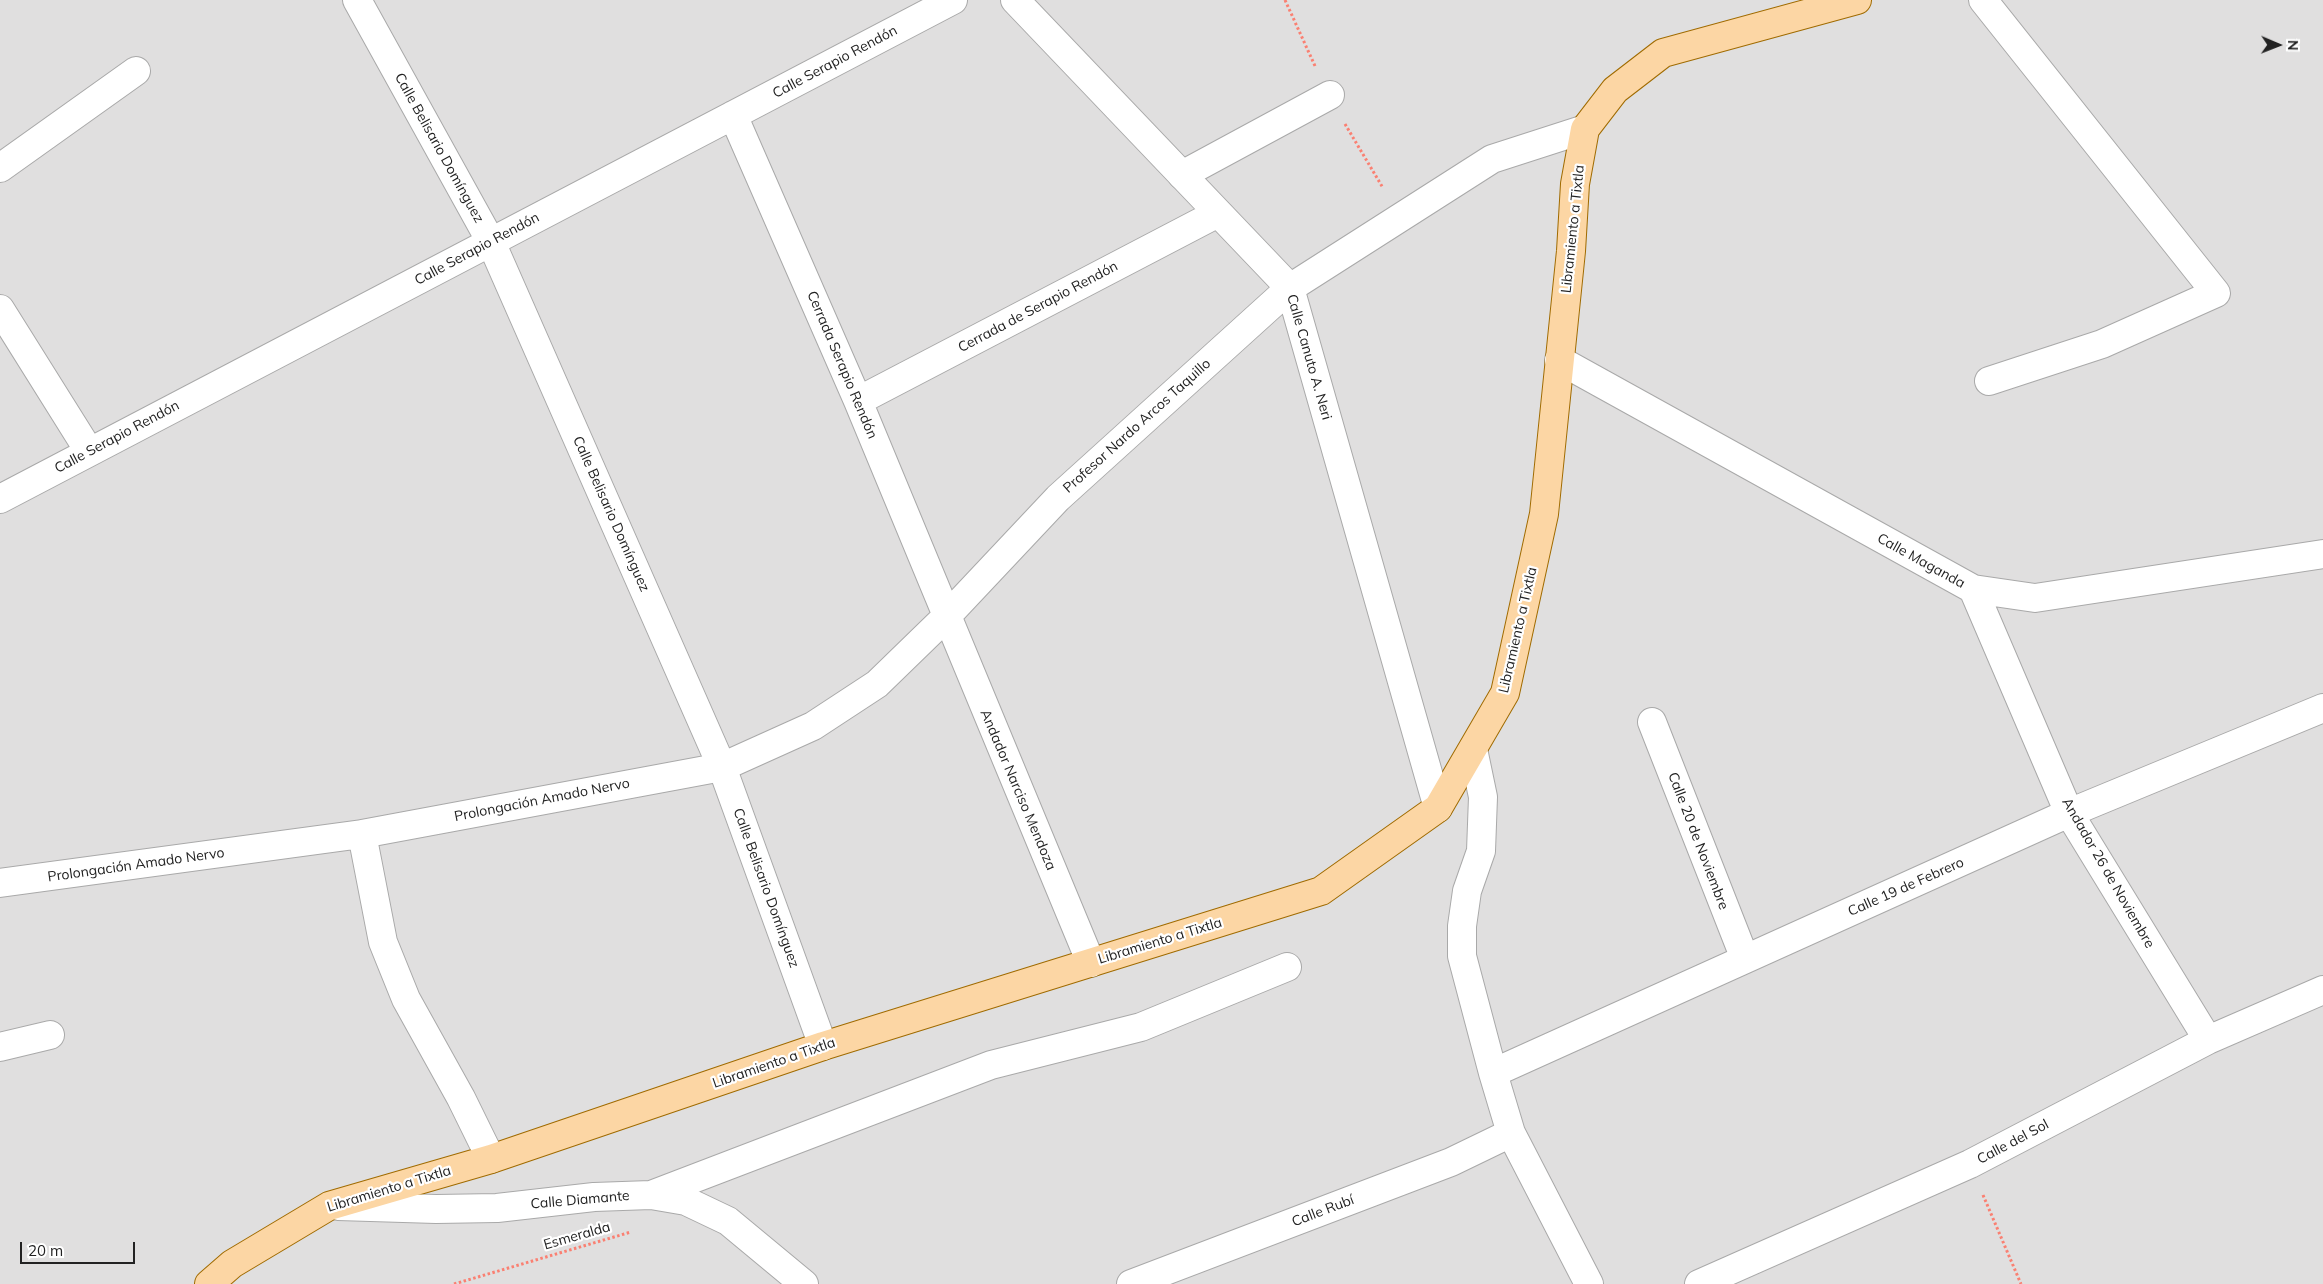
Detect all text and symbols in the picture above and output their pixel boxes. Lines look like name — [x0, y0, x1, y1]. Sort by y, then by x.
north arrow — [2253, 20, 2303, 70]
street label: Calle Serapio Rendón — [770, 22, 900, 102]
text: N — [2284, 40, 2302, 51]
street label: Calle Belisario Domínguez — [391, 70, 487, 226]
street label: Libramiento a Tixtla — [1558, 164, 1588, 294]
street label: Calle Serapio Rendón — [412, 209, 542, 289]
street label: Cerrada de Serapio Rendón — [955, 258, 1121, 356]
street label: Cerrada Serapio Rendón — [803, 289, 881, 441]
street label: Calle Canuto A. Neri — [1283, 292, 1335, 422]
street label: Profesor Nardo Arcos Taquillo — [1060, 355, 1214, 497]
street label: Calle Serapio Rendón — [52, 397, 182, 477]
street label: Calle Belisario Domínguez — [569, 434, 653, 594]
street label: Calle Maganda — [1874, 530, 1968, 592]
street label: Libramiento a Tixtla — [1495, 565, 1541, 695]
street label: Andador Narciso Mendoza — [976, 707, 1060, 873]
street label: Calle 20 de Noviembre — [1664, 770, 1732, 912]
street label: Prolongación Amado Nervo — [453, 775, 631, 825]
street label: Andador 26 de Noviembre — [2058, 795, 2158, 951]
street label: Calle Belisario Domínguez — [729, 806, 803, 970]
street label: Prolongación Amado Nervo — [47, 844, 225, 886]
street label: Calle 19 de Febrero — [1845, 854, 1967, 920]
street label: Libramiento a Tixtla — [1096, 914, 1224, 968]
street label: Libramiento a Tixtla — [710, 1034, 838, 1092]
street label: Calle del Sol — [1974, 1116, 2052, 1168]
street label: Libramiento a Tixtla — [325, 1162, 453, 1216]
street label: Calle Diamante — [530, 1187, 630, 1213]
street label: Calle Rubí — [1290, 1191, 1356, 1231]
street label: Esmeralda — [542, 1218, 612, 1254]
scale bar — [22, 1232, 138, 1264]
text: 20 m — [28, 1241, 63, 1260]

